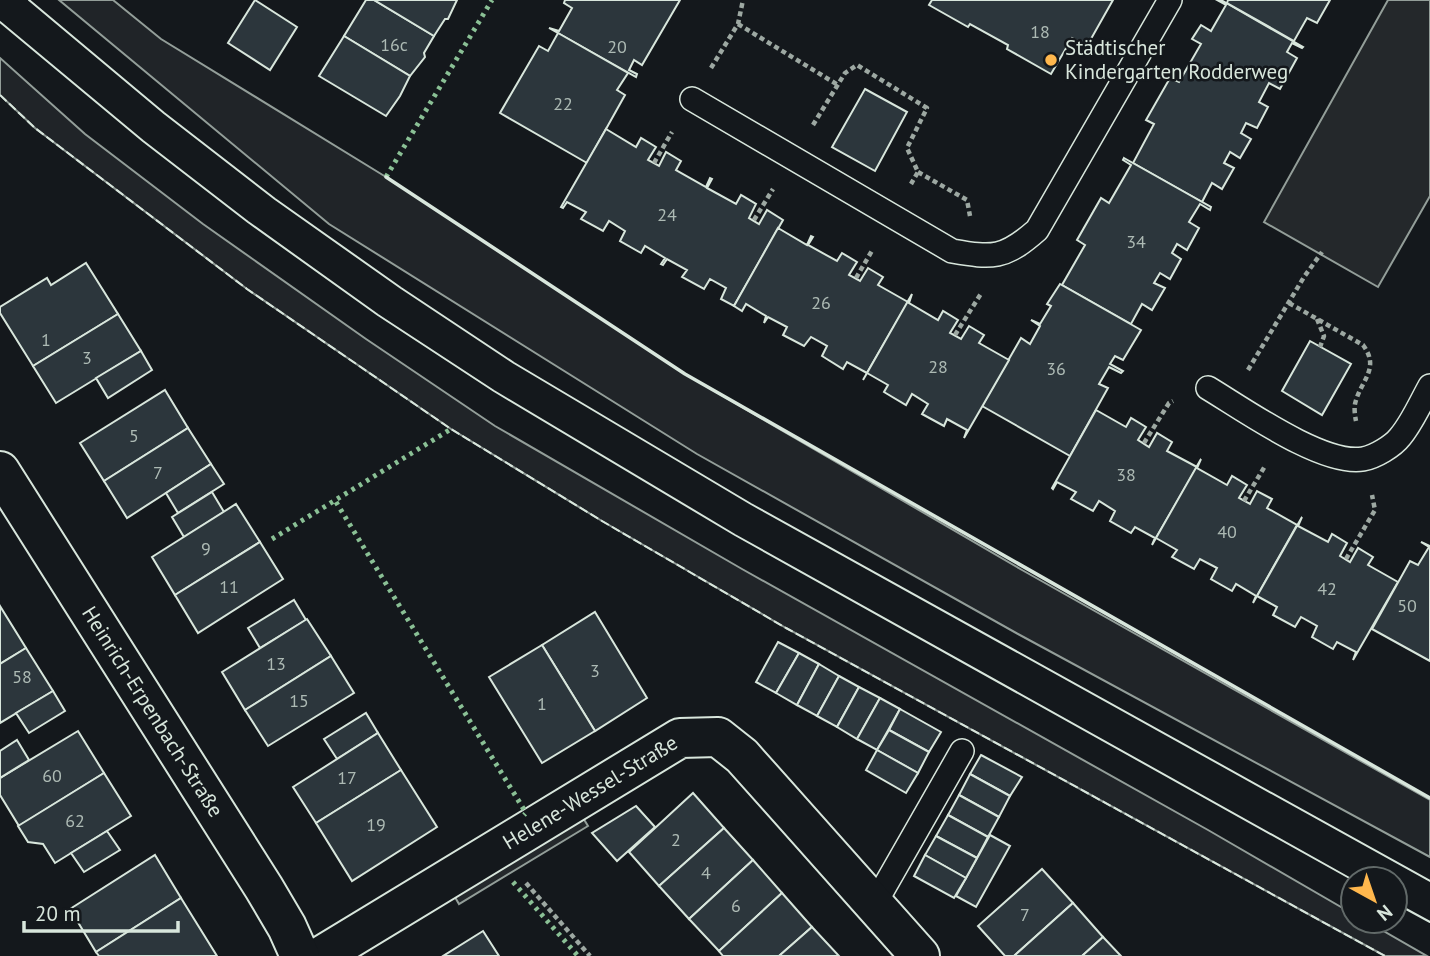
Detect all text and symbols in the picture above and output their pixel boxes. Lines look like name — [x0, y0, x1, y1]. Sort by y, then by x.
house number: 18 — [1030, 20, 1050, 43]
house number: 16c — [380, 33, 408, 56]
place label: Städtischer Kindergarten Rodderweg — [1065, 34, 1288, 85]
house number: 20 — [607, 35, 627, 58]
marker: Städtischer Kindergarten Rodderweg — [1043, 52, 1059, 68]
house number: 22 — [553, 92, 573, 115]
house number: 24 — [657, 203, 677, 226]
house number: 34 — [1126, 230, 1146, 253]
house number: 26 — [811, 291, 831, 314]
house number: 1 — [41, 328, 51, 351]
house number: 3 — [82, 346, 92, 369]
house number: 28 — [928, 355, 948, 378]
house number: 36 — [1046, 357, 1066, 380]
house number: 5 — [129, 424, 139, 447]
house number: 7 — [153, 461, 163, 484]
house number: 38 — [1116, 463, 1136, 486]
house number: 40 — [1217, 520, 1237, 543]
house number: 9 — [201, 537, 211, 560]
house number: 11 — [219, 575, 239, 598]
house number: 42 — [1317, 577, 1337, 600]
house number: 50 — [1397, 594, 1417, 617]
street label: Heinrich-Erpenbach-Straße — [76, 601, 230, 822]
house number: 13 — [266, 652, 286, 675]
house number: 3 — [590, 659, 600, 682]
house number: 58 — [12, 665, 32, 688]
house number: 15 — [289, 689, 309, 712]
house number: 1 — [537, 692, 547, 715]
street label: Helene-Wessel-Straße — [498, 729, 682, 855]
house number: 60 — [42, 764, 62, 787]
house number: 17 — [337, 766, 357, 789]
house number: 62 — [65, 809, 85, 832]
house number: 19 — [366, 813, 386, 836]
house number: 2 — [671, 828, 681, 851]
house number: 4 — [701, 861, 711, 884]
north arrow — [1339, 865, 1409, 935]
scale bar — [24, 890, 178, 934]
house number: 6 — [731, 894, 741, 917]
text: 20 m — [35, 900, 81, 927]
text: N — [1372, 900, 1397, 926]
house number: 7 — [1020, 903, 1030, 926]

